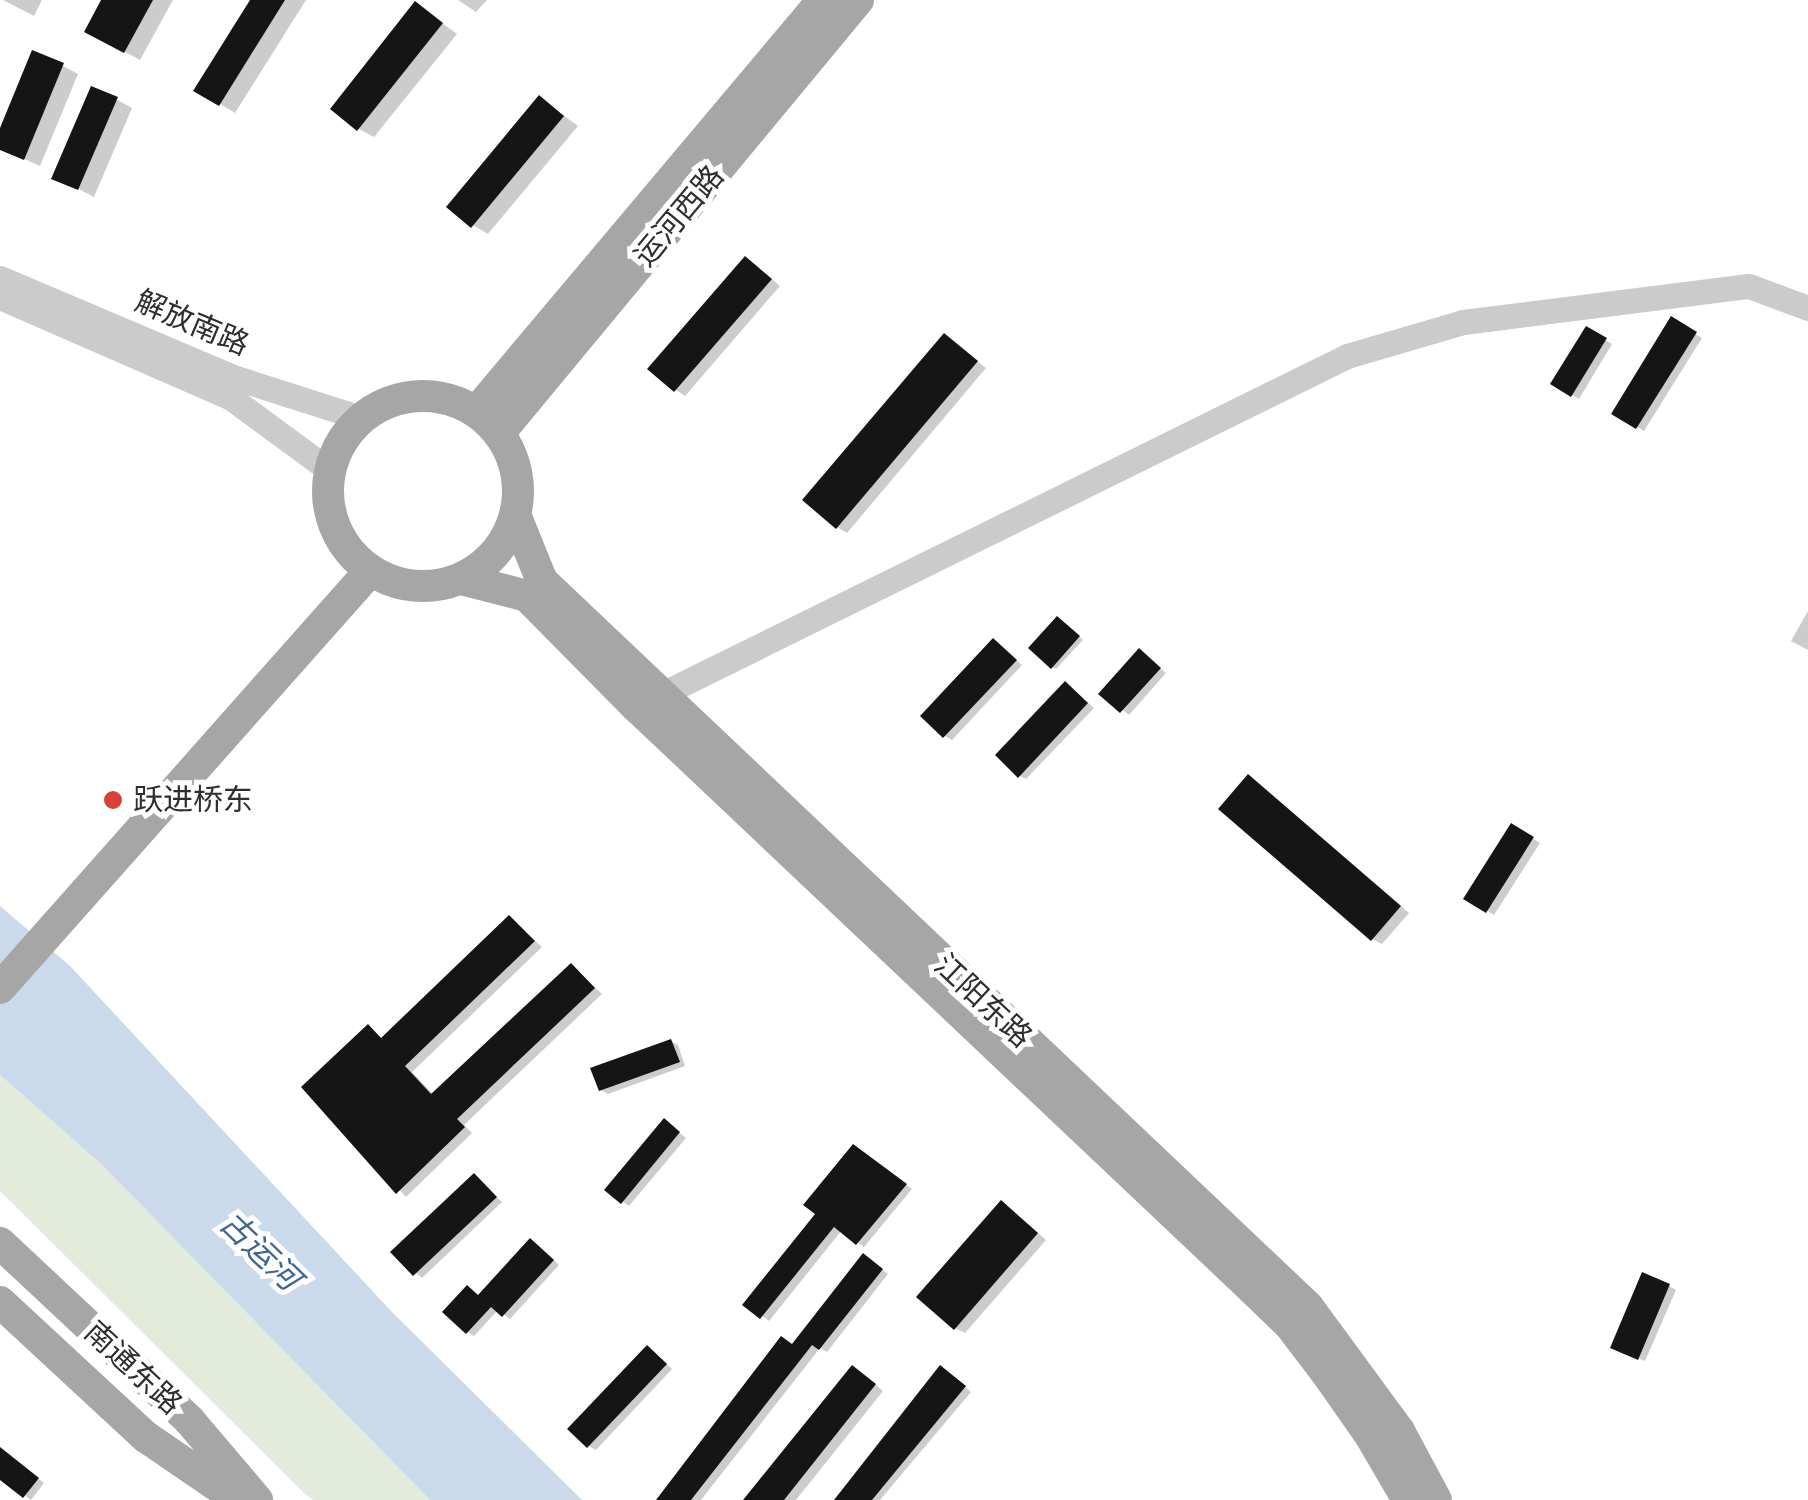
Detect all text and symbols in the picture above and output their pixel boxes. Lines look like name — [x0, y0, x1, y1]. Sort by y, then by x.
street label: 运河西路 — [627, 158, 731, 274]
street label: 解放南路 — [130, 283, 254, 363]
place label: 跃进桥东 — [133, 782, 253, 818]
marker: 跃进桥东 — [102, 789, 124, 811]
street label: 江阳东路 — [927, 947, 1039, 1055]
water label: 古运河 — [212, 1204, 308, 1298]
street label: 南通东路 — [77, 1314, 189, 1422]

